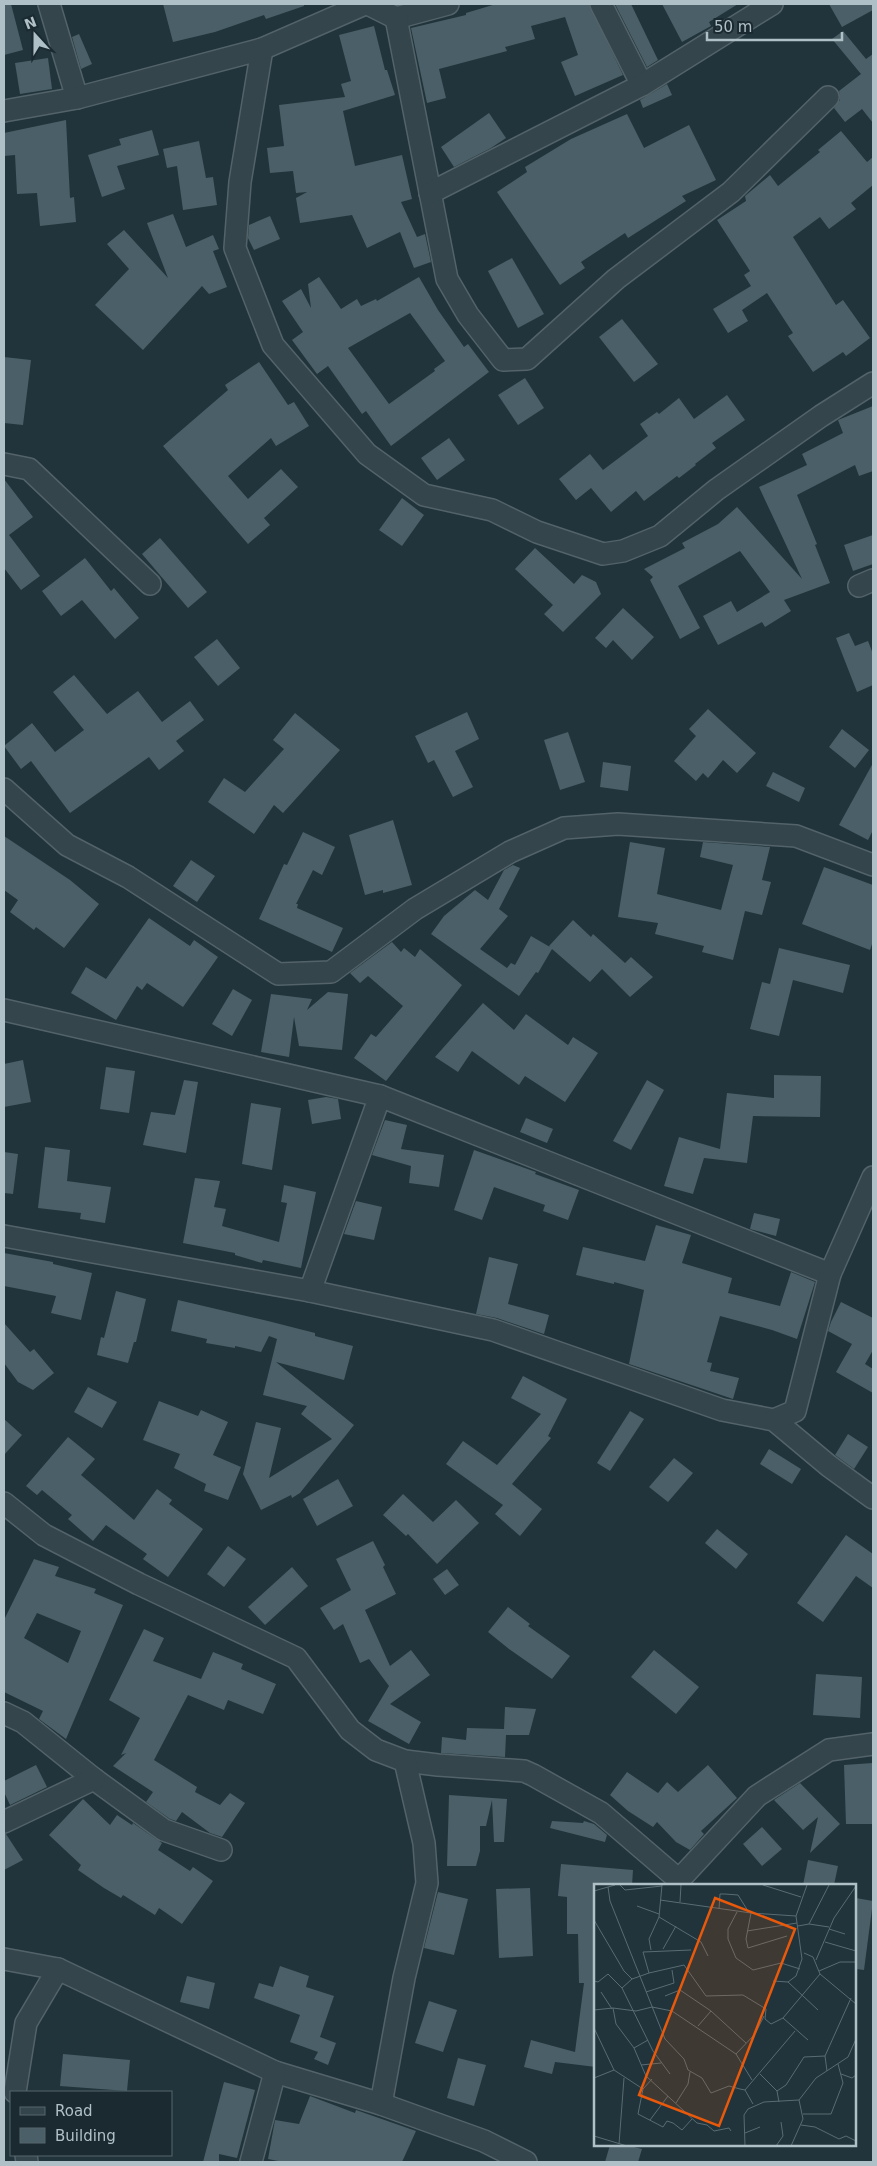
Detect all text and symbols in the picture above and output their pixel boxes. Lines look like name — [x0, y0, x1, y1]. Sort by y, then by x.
north arrow — [10, 10, 60, 60]
scale bar — [707, 10, 842, 42]
text: N — [22, 13, 39, 32]
text: 50 m — [714, 18, 752, 36]
inset map — [594, 1884, 857, 2146]
legend — [10, 2091, 172, 2156]
text: Road — [55, 2102, 93, 2120]
text: Building — [55, 2127, 116, 2145]

